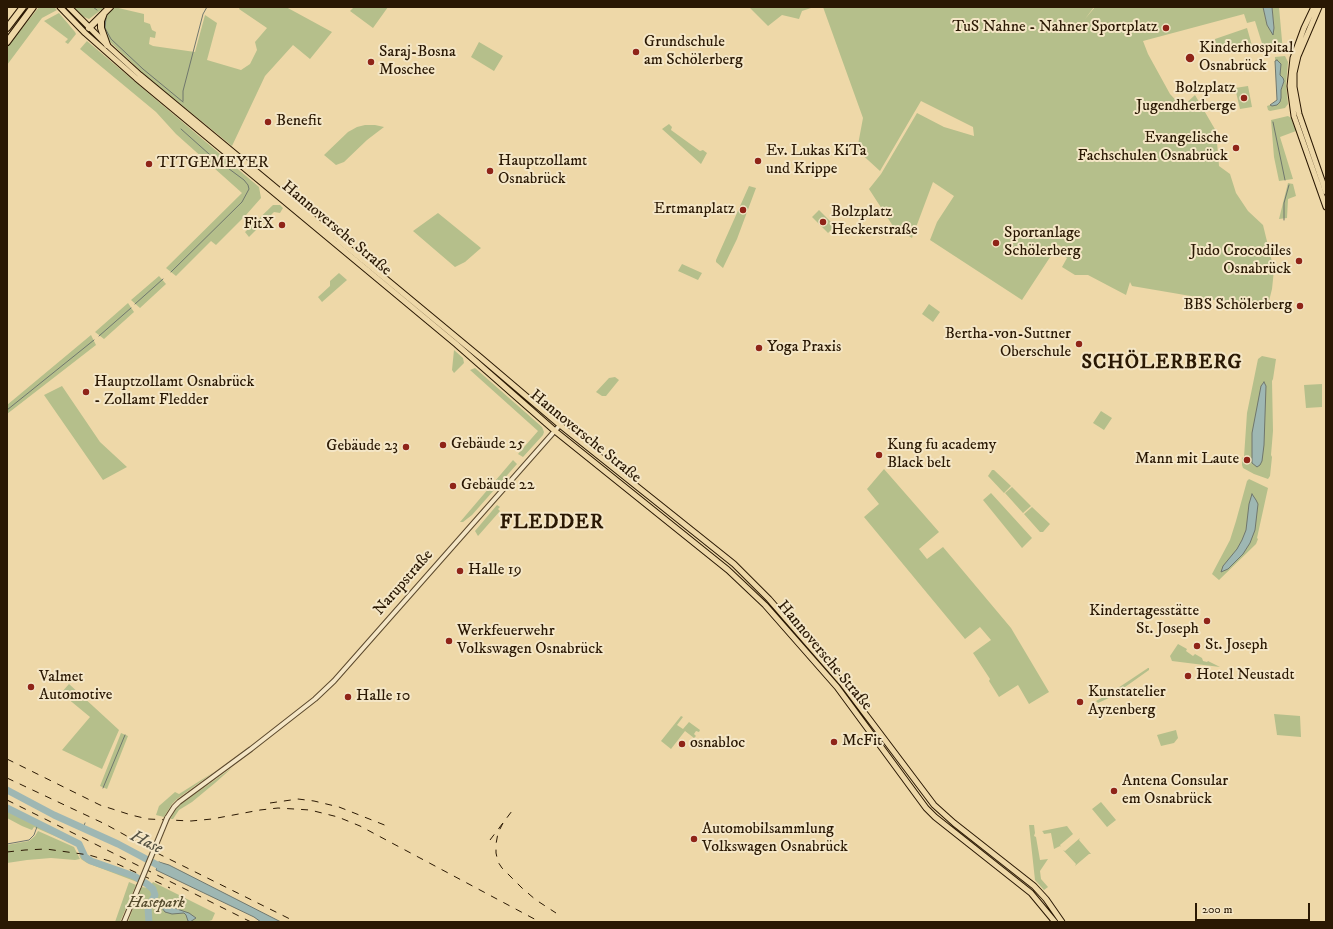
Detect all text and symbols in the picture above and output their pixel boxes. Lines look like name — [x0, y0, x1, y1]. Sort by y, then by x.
place label: TuS Nahne - Nahner Sportplatz — [952, 18, 1158, 38]
marker: TuS Nahne - Nahner Sportplatz — [1161, 23, 1171, 33]
place label: Grundschule am Schölerberg — [644, 33, 743, 71]
place label: Kinderhospital Osnabrück — [1199, 39, 1293, 77]
place label: Saraj-Bosna Moschee — [379, 43, 456, 81]
marker: Grundschule am Schölerberg — [631, 47, 641, 57]
marker: Kinderhospital Osnabrück — [1184, 52, 1196, 64]
marker: Saraj-Bosna Moschee — [366, 57, 376, 67]
place label: Bolzplatz Jugendherberge — [1136, 79, 1236, 117]
marker: Bolzplatz Jugendherberge — [1239, 93, 1249, 103]
place label: Benefit — [276, 112, 322, 132]
marker: Benefit — [263, 117, 273, 127]
place label: Evangelische Fachschulen Osnabrück — [1077, 129, 1228, 167]
place label: Ev. Lukas KiTa und Krippe — [766, 142, 866, 180]
marker: Evangelische Fachschulen Osnabrück — [1231, 143, 1241, 153]
place label: Hauptzollamt Osnabrück — [498, 152, 587, 190]
place label: TITGEMEYER — [157, 154, 269, 174]
marker: Ev. Lukas KiTa und Krippe — [753, 156, 763, 166]
marker: TITGEMEYER — [144, 159, 154, 169]
marker: Hauptzollamt Osnabrück — [485, 166, 495, 176]
street label: Hannoversche Straße — [277, 177, 395, 281]
place label: Ertmanplatz — [654, 200, 735, 220]
place label: Bolzplatz Heckerstraße — [831, 203, 918, 241]
marker: Ertmanplatz — [738, 205, 748, 215]
place label: FitX — [243, 215, 274, 235]
marker: Bolzplatz Heckerstraße — [818, 217, 828, 227]
marker: FitX — [277, 220, 287, 230]
place label: Sportanlage Schölerberg — [1004, 224, 1081, 262]
marker: Sportanlage Schölerberg — [991, 238, 1001, 248]
place label: Judo Crocodiles Osnabrück — [1190, 242, 1291, 280]
marker: Judo Crocodiles Osnabrück — [1294, 256, 1304, 266]
place label: BBS Schölerberg — [1183, 296, 1292, 316]
marker: BBS Schölerberg — [1295, 301, 1305, 311]
place label: Bertha-von-Suttner Oberschule — [945, 325, 1071, 363]
place label: Yoga Praxis — [767, 338, 841, 358]
marker: Bertha-von-Suttner Oberschule — [1074, 339, 1084, 349]
marker: Yoga Praxis — [754, 343, 764, 353]
district label: SCHÖLERBERG — [1081, 352, 1243, 376]
place label: Hauptzollamt Osnabrück - Zollamt Fledder — [94, 373, 254, 411]
street label: Hannoversche Straße — [526, 386, 644, 488]
marker: Hauptzollamt Osnabrück - Zollamt Fledder — [81, 387, 91, 397]
place label: Gebäude 25 — [451, 435, 525, 455]
place label: Kung fu academy Black belt — [887, 436, 996, 474]
place label: Gebäude 23 — [326, 437, 398, 457]
marker: Gebäude 25 — [438, 440, 448, 450]
marker: Gebäude 23 — [401, 442, 411, 452]
marker: Kung fu academy Black belt — [874, 450, 884, 460]
place label: Mann mit Laute — [1135, 450, 1239, 470]
marker: Mann mit Laute — [1242, 455, 1252, 465]
place label: Gebäude 22 — [461, 476, 535, 496]
marker: Gebäude 22 — [448, 481, 458, 491]
district label: FLEDDER — [500, 512, 604, 536]
street label: Narupstraße — [370, 546, 438, 620]
place label: Halle 19 — [468, 561, 522, 581]
marker: Halle 19 — [455, 566, 465, 576]
street label: Hannoversche Straße — [772, 597, 876, 715]
place label: Kindertagesstätte St. Joseph — [1089, 602, 1199, 640]
marker: Kindertagesstätte St. Joseph — [1202, 616, 1212, 626]
place label: Werkfeuerwehr Volkswagen Osnabrück — [457, 622, 603, 660]
marker: Werkfeuerwehr Volkswagen Osnabrück — [444, 636, 454, 646]
place label: St. Joseph — [1205, 636, 1268, 656]
marker: St. Joseph — [1192, 641, 1202, 651]
place label: Hotel Neustadt — [1196, 666, 1295, 686]
place label: Valmet Automotive — [39, 668, 112, 706]
marker: Hotel Neustadt — [1183, 671, 1193, 681]
marker: Valmet Automotive — [26, 682, 36, 692]
place label: Kunstatelier Ayzenberg — [1088, 683, 1166, 721]
place label: Halle 10 — [356, 687, 410, 707]
marker: Halle 10 — [343, 692, 353, 702]
marker: Kunstatelier Ayzenberg — [1075, 697, 1085, 707]
place label: McFit — [842, 732, 882, 752]
place label: osnabloc — [690, 734, 745, 754]
marker: McFit — [829, 737, 839, 747]
marker: osnabloc — [677, 739, 687, 749]
place label: Antena Consular em Osnabrück — [1122, 772, 1228, 810]
marker: Antena Consular em Osnabrück — [1109, 786, 1119, 796]
place label: Automobilsammlung Volkswagen Osnabrück — [702, 820, 848, 858]
water label: Hase — [127, 827, 165, 859]
marker: Automobilsammlung Volkswagen Osnabrück — [689, 834, 699, 844]
park label: Hasepark — [127, 894, 185, 914]
scale bar — [1197, 895, 1312, 921]
text: 200 m — [1202, 902, 1232, 917]

